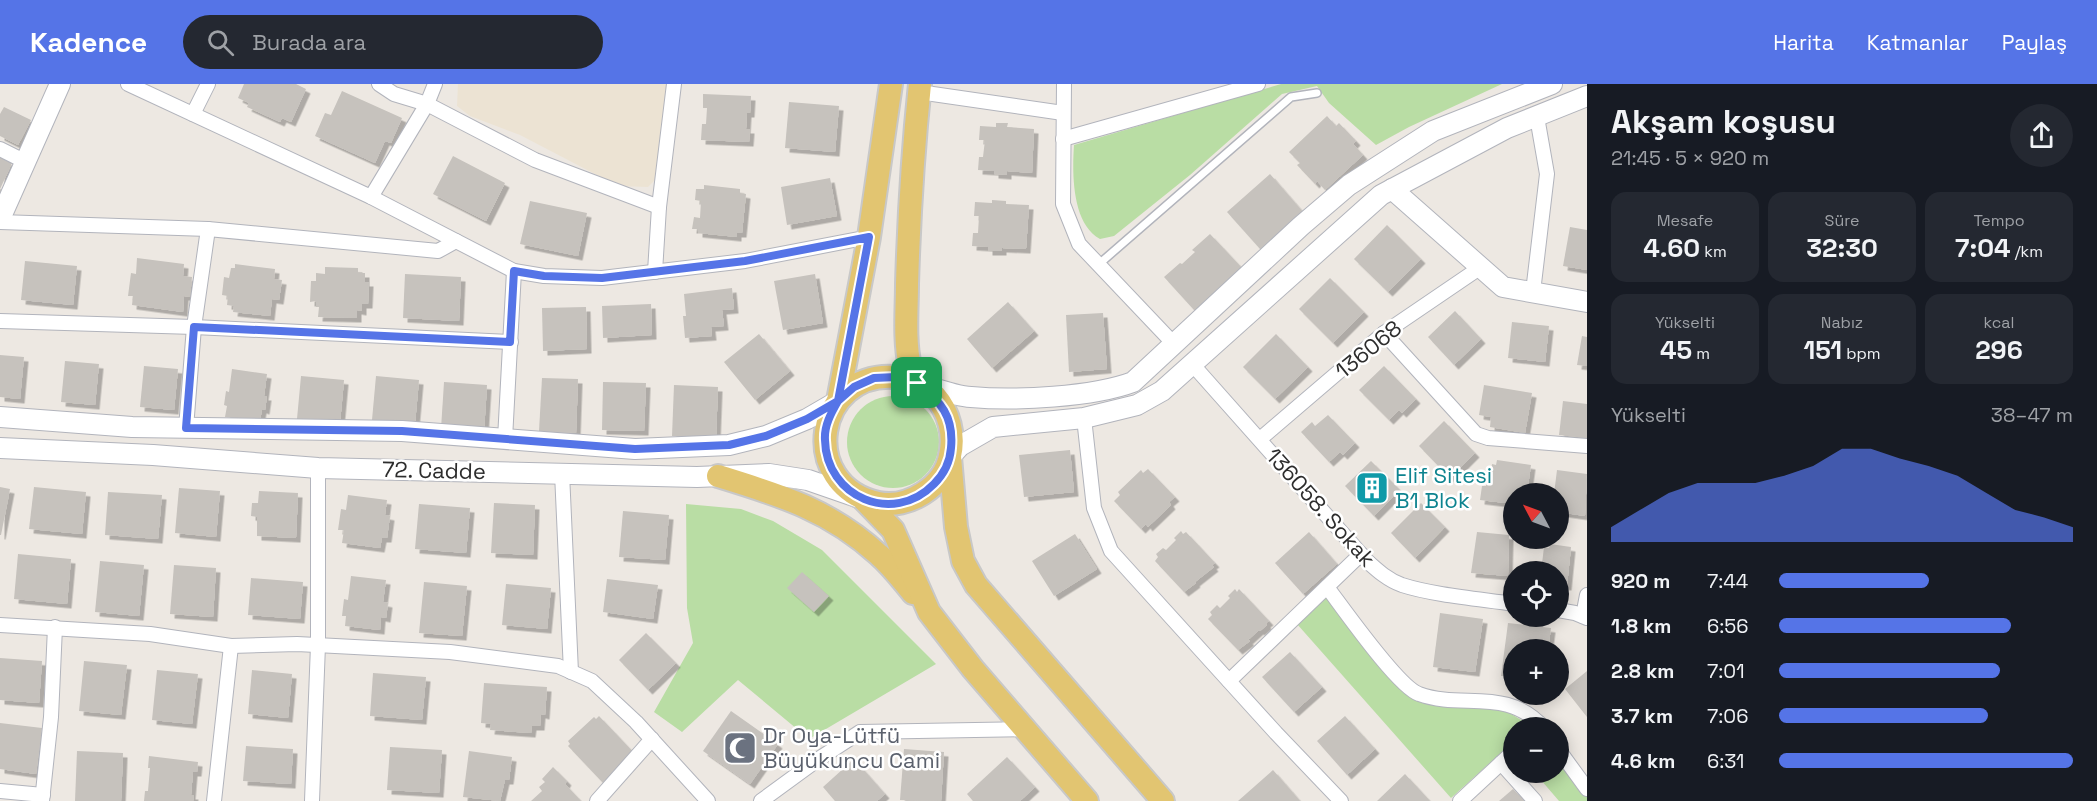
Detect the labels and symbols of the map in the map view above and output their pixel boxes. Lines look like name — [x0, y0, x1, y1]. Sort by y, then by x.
street label: 136068 — [1329, 314, 1407, 384]
pin — [891, 357, 942, 408]
street label: 136058. Sokak — [1260, 442, 1382, 572]
street label: 72. Cadde — [382, 455, 486, 485]
place label: Elif Sitesi B1 Blok — [1395, 461, 1492, 514]
building icon: Elif Sitesi B1 Blok — [1354, 470, 1390, 506]
north arrow — [1503, 483, 1569, 549]
place label: Dr Oya-Lütfü Büyükuncu Cami — [763, 721, 940, 774]
mosque icon: Dr Oya-Lütfü Büyükuncu Cami — [722, 730, 758, 766]

